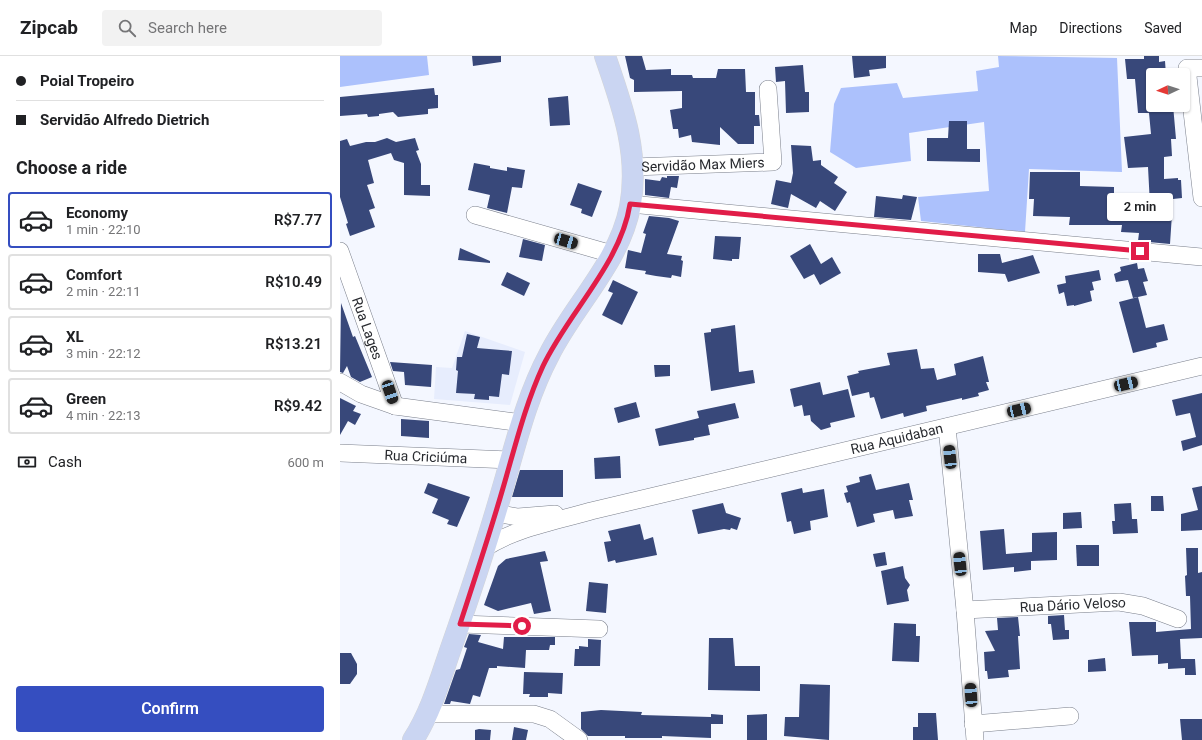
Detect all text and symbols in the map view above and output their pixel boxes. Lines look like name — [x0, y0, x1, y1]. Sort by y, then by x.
search box — [102, 10, 382, 46]
text: Zipcab — [20, 16, 78, 39]
icon: search — [116, 17, 138, 39]
text: Search here — [148, 19, 227, 37]
text: Map — [1010, 20, 1037, 36]
text: Directions — [1059, 20, 1122, 36]
text: Saved — [1144, 20, 1182, 36]
north arrow — [1146, 68, 1190, 112]
map controls — [1146, 68, 1190, 112]
text: Poial Tropeiro — [40, 72, 134, 90]
text: Servidão Alfredo Dietrich — [40, 111, 209, 129]
street label: Servidão Max Miers — [641, 154, 765, 175]
text: Choose a ride — [16, 157, 127, 178]
callout: 2 min — [1107, 193, 1173, 221]
text: 2 min — [1124, 199, 1156, 214]
icon: car — [18, 202, 54, 238]
text: Economy — [66, 204, 128, 222]
text: R$7.77 — [274, 211, 322, 229]
text: 1 min · 22:10 — [66, 222, 141, 237]
car — [553, 232, 579, 250]
route end — [1131, 242, 1149, 260]
icon: car — [18, 264, 54, 300]
text: Comfort — [66, 266, 122, 284]
text: R$10.49 — [265, 273, 322, 291]
text: 2 min · 22:11 — [66, 284, 141, 299]
street label: Rua Lages — [349, 295, 386, 362]
icon: car — [18, 326, 54, 362]
text: XL — [66, 328, 84, 346]
text: R$13.21 — [265, 335, 322, 353]
text: 3 min · 22:12 — [66, 346, 141, 361]
car — [1113, 375, 1139, 393]
car — [380, 379, 400, 405]
icon: car — [18, 388, 54, 424]
text: Green — [66, 390, 106, 408]
text: R$9.42 — [274, 397, 322, 415]
car — [1006, 401, 1032, 419]
text: 4 min · 22:13 — [66, 408, 141, 423]
street label: Rua Aquidaban — [849, 420, 945, 457]
car — [943, 444, 957, 470]
street label: Rua Criciúma — [384, 447, 468, 466]
icon: cash — [16, 451, 38, 473]
text: Cash — [48, 453, 82, 471]
text: 600 m — [287, 455, 324, 470]
car — [953, 551, 967, 577]
street label: Rua Dário Veloso — [1019, 594, 1127, 615]
route start — [513, 617, 531, 635]
car — [964, 683, 978, 707]
button: Confirm — [16, 686, 324, 732]

